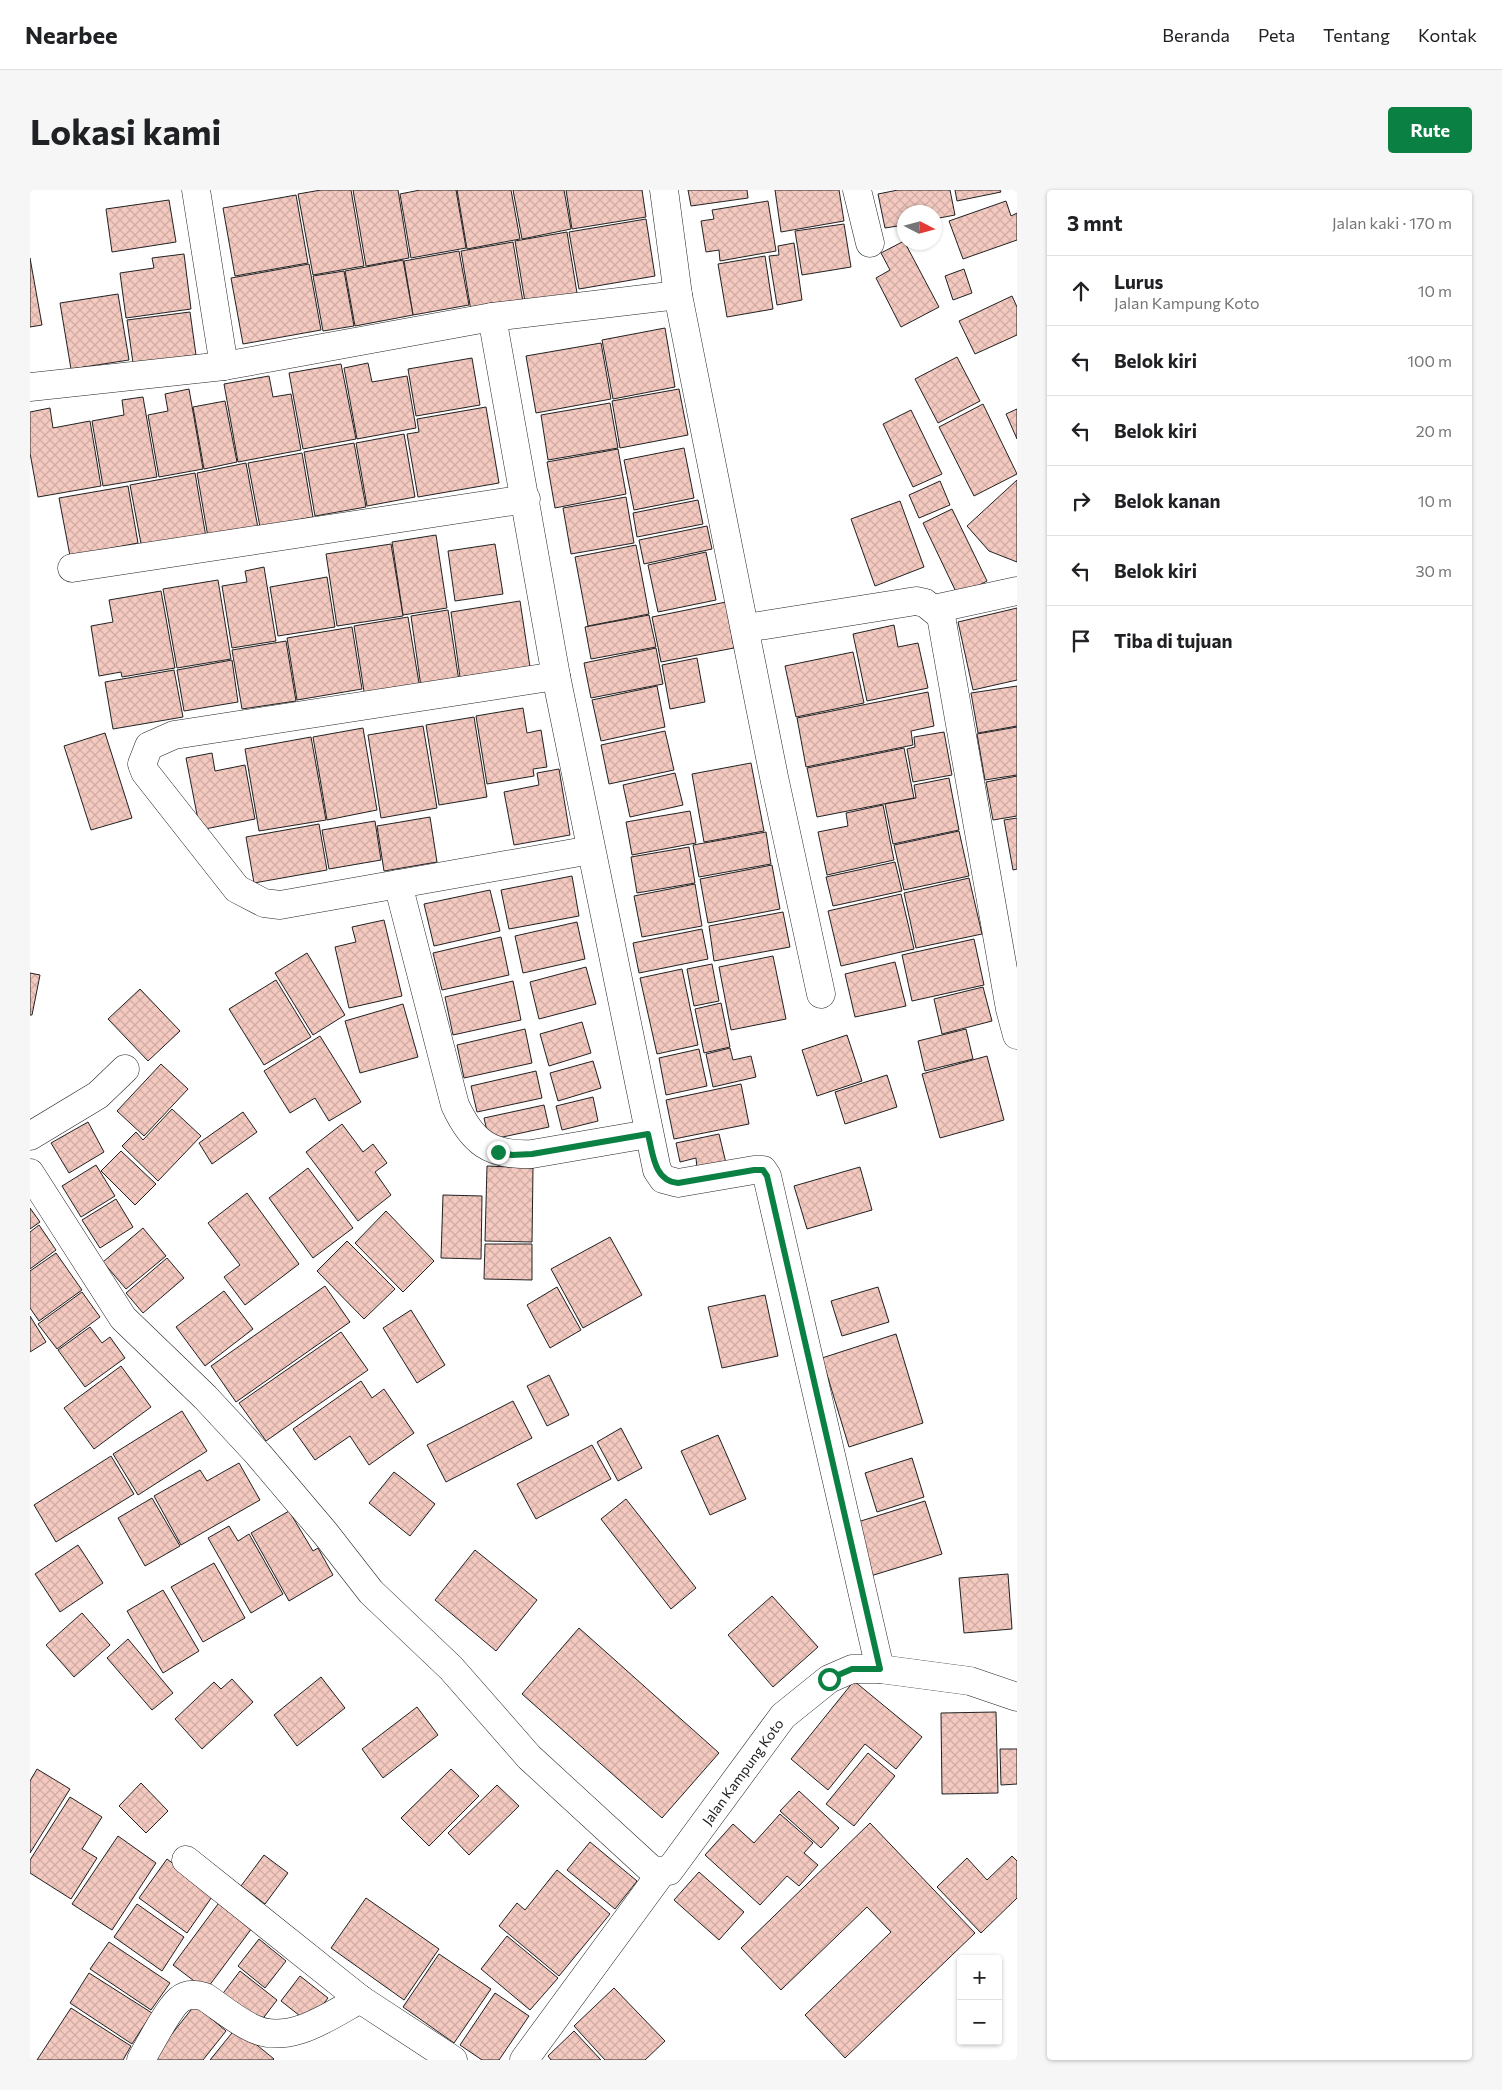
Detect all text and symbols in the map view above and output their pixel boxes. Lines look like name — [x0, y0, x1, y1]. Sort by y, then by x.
text: Nearbee — [25, 20, 118, 49]
text: Beranda — [1162, 24, 1230, 46]
text: Peta — [1258, 24, 1295, 46]
text: Tentang — [1323, 24, 1390, 46]
text: Kontak — [1418, 24, 1477, 46]
button: Rute — [1388, 107, 1472, 153]
text: Lokasi kami — [30, 109, 221, 152]
north arrow — [897, 205, 942, 250]
text: 3 mnt — [1067, 210, 1123, 235]
text: Jalan kaki · 170 m — [1332, 213, 1452, 232]
text: Lurus — [1114, 270, 1163, 293]
icon: ahead — [1067, 277, 1095, 305]
text: 10 m — [1418, 281, 1452, 300]
text: Jalan Kampung Koto — [1114, 293, 1260, 312]
icon: left — [1067, 347, 1095, 375]
text: Belok kiri — [1114, 349, 1197, 372]
text: 100 m — [1407, 351, 1452, 370]
icon: left — [1067, 417, 1095, 445]
text: Belok kiri — [1114, 419, 1197, 442]
text: 20 m — [1416, 421, 1452, 440]
icon: right — [1067, 487, 1095, 515]
text: Belok kanan — [1114, 489, 1221, 512]
text: 10 m — [1418, 491, 1452, 510]
icon: left — [1067, 557, 1095, 585]
text: Belok kiri — [1114, 559, 1197, 582]
text: 30 m — [1415, 561, 1452, 580]
icon: arrive — [1067, 627, 1095, 655]
text: Tiba di tujuan — [1114, 629, 1232, 652]
route end — [487, 1141, 510, 1164]
route start — [818, 1668, 841, 1691]
street label: Jalan Kampung Koto — [698, 1715, 787, 1828]
map controls — [957, 1955, 1002, 2045]
button: + — [957, 1955, 1002, 2000]
button: − — [957, 2000, 1002, 2045]

